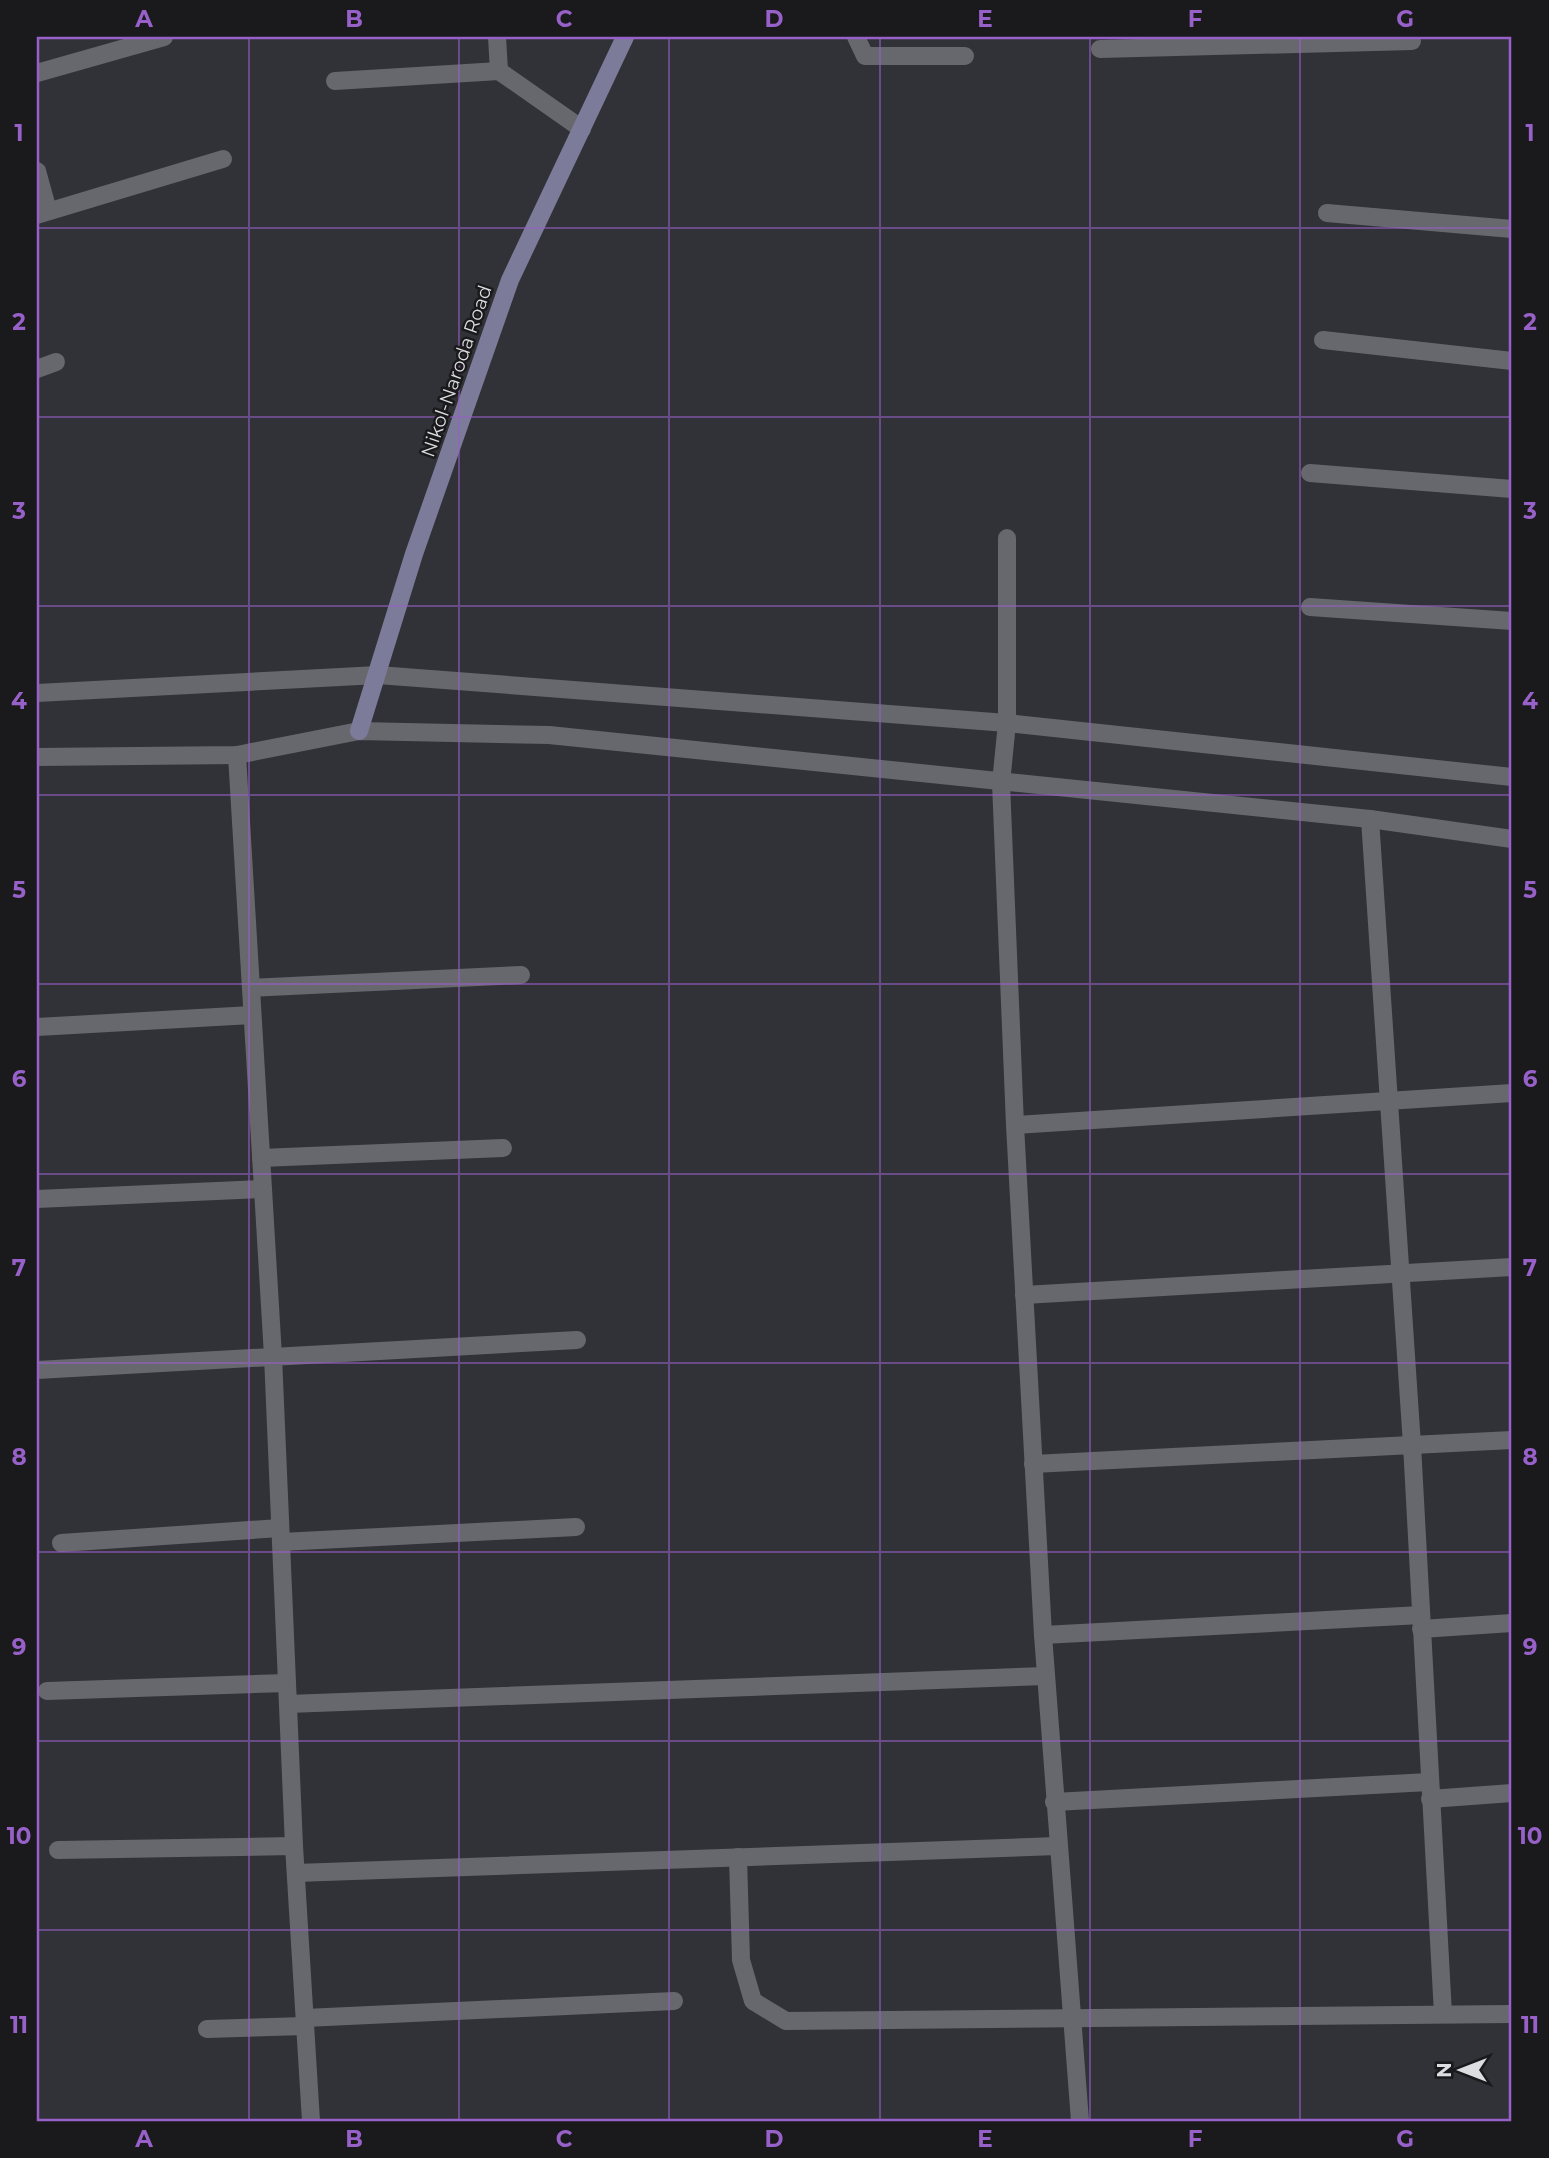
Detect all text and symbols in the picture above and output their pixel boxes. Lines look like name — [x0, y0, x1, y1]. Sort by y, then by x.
text: A — [134, 5, 153, 33]
text: B — [345, 5, 363, 33]
text: C — [556, 5, 573, 33]
text: D — [765, 5, 784, 33]
text: E — [977, 5, 993, 33]
text: F — [1188, 5, 1203, 33]
text: G — [1396, 5, 1414, 33]
text: 1 — [14, 119, 24, 147]
text: 1 — [1525, 119, 1535, 147]
street label: Nikol-Naroda Road — [416, 282, 497, 460]
text: 2 — [12, 308, 26, 336]
text: 2 — [1523, 308, 1537, 336]
text: 3 — [11, 497, 26, 525]
text: 3 — [1522, 497, 1537, 525]
text: 4 — [11, 687, 27, 715]
text: 4 — [1522, 687, 1538, 715]
text: 5 — [12, 876, 26, 904]
text: 5 — [1523, 876, 1537, 904]
text: 6 — [12, 1065, 27, 1093]
text: 6 — [1523, 1065, 1538, 1093]
text: 7 — [12, 1254, 26, 1282]
text: 7 — [1523, 1254, 1537, 1282]
text: 8 — [11, 1443, 27, 1471]
text: 8 — [1522, 1443, 1538, 1471]
text: 9 — [12, 1633, 26, 1661]
text: 9 — [1523, 1633, 1537, 1661]
text: 10 — [7, 1822, 31, 1850]
text: 10 — [1518, 1822, 1542, 1850]
text: 11 — [10, 2011, 28, 2039]
text: 11 — [1521, 2011, 1539, 2039]
north arrow — [1426, 2036, 1496, 2106]
text: N — [1433, 2062, 1456, 2078]
text: A — [134, 2125, 153, 2153]
text: B — [345, 2125, 363, 2153]
text: C — [556, 2125, 573, 2153]
text: D — [765, 2125, 784, 2153]
text: E — [977, 2125, 993, 2153]
text: F — [1188, 2125, 1203, 2153]
text: G — [1396, 2125, 1414, 2153]

